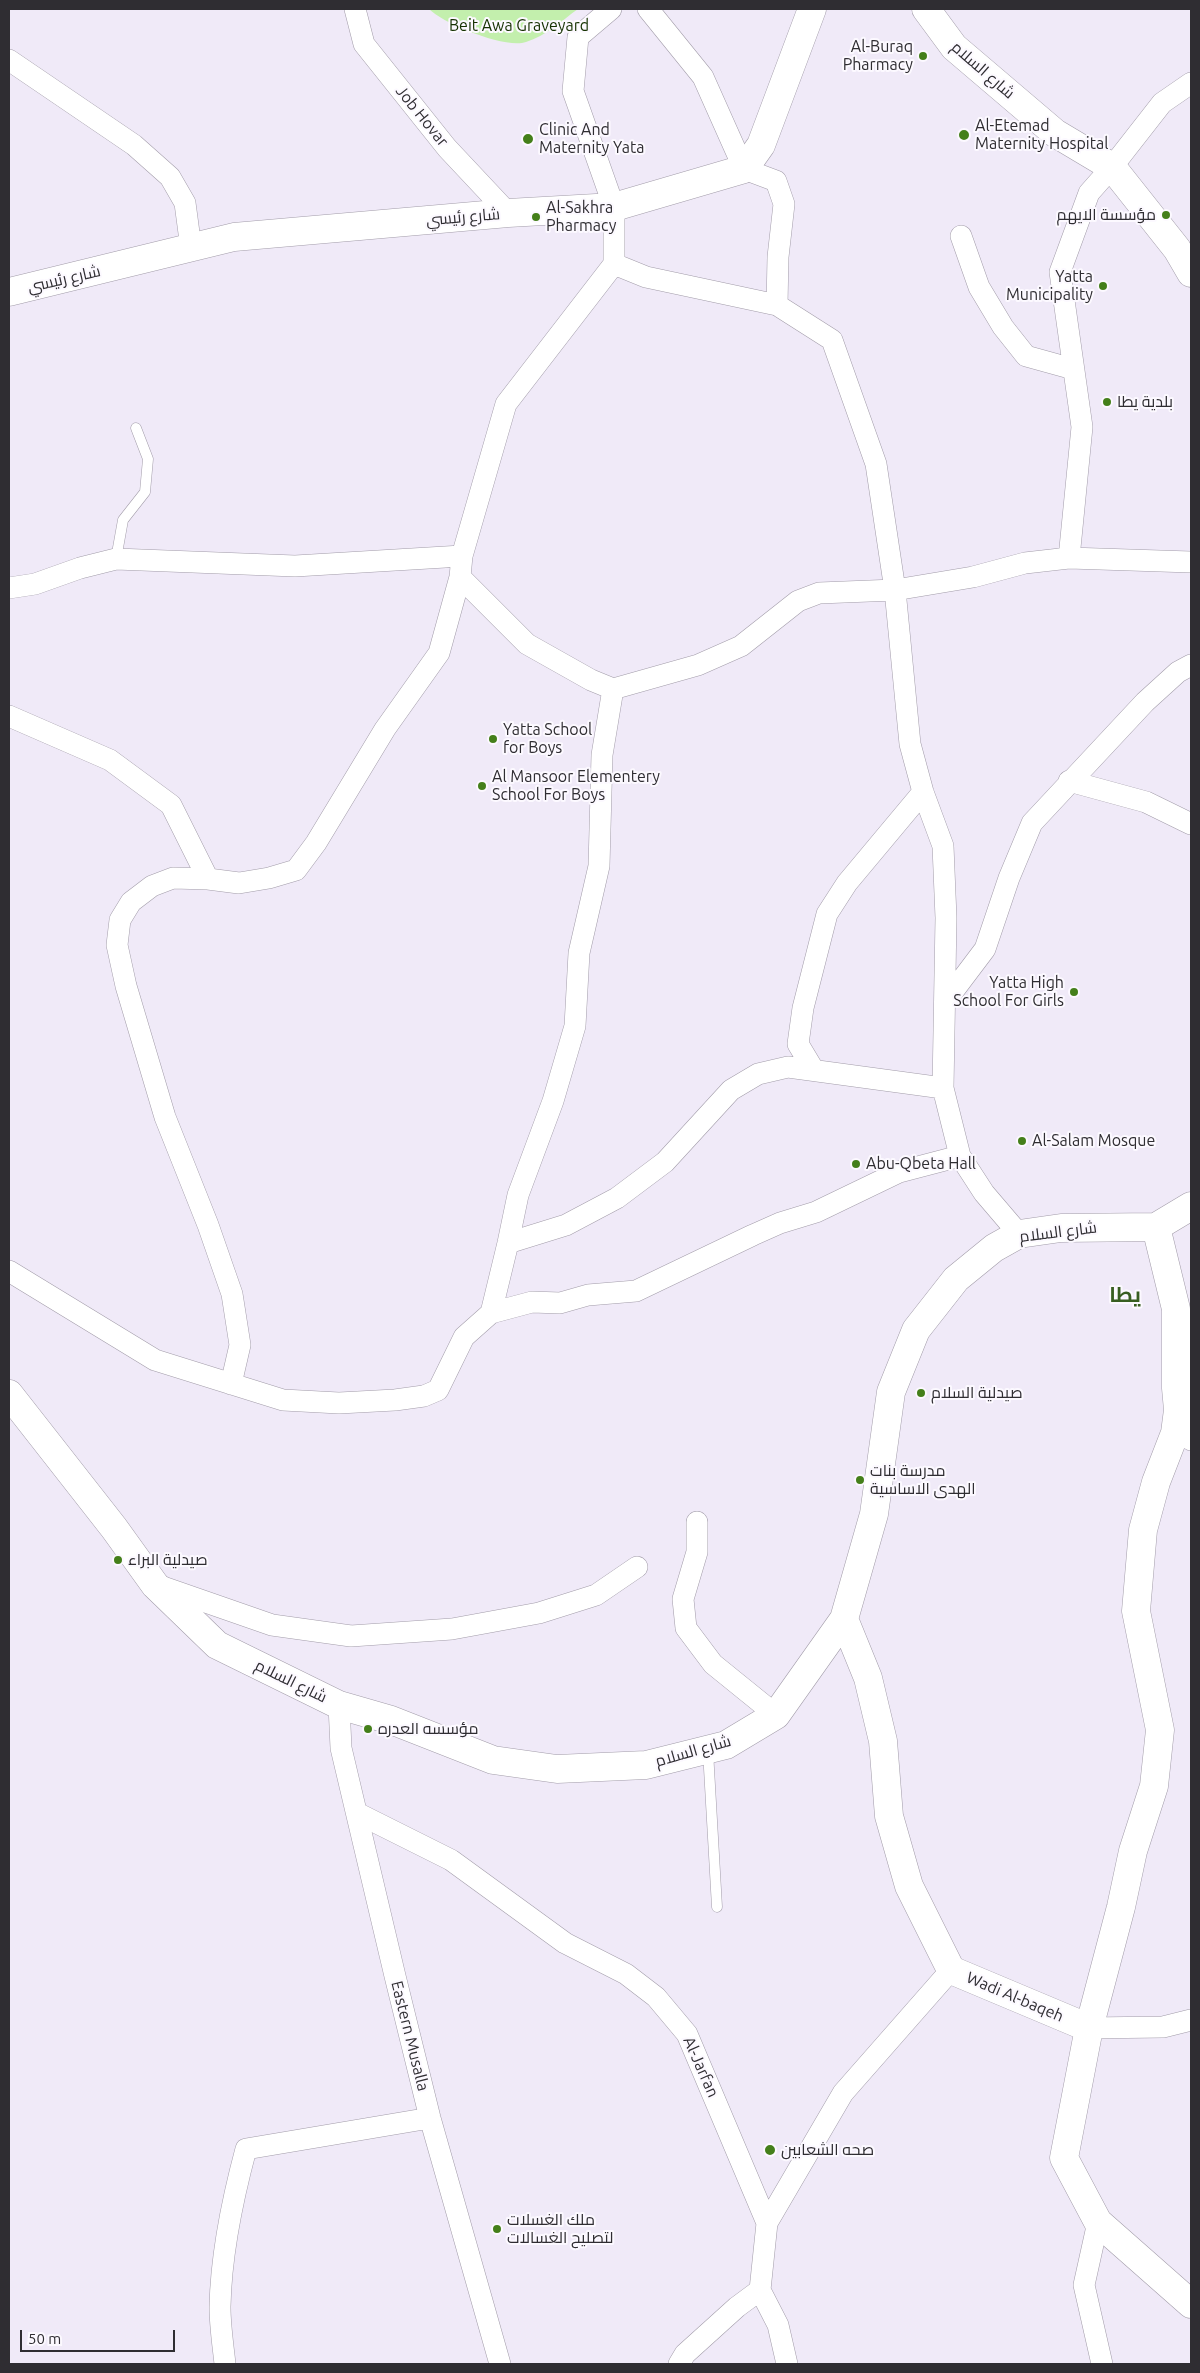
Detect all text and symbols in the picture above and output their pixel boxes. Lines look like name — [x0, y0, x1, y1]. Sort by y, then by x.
park label: Beit Awa Graveyard — [449, 16, 589, 36]
place label: Al-Buraq Pharmacy — [843, 37, 913, 75]
street label: شارع السلام — [947, 37, 1019, 103]
marker: Al-Buraq Pharmacy — [917, 50, 929, 62]
street label: Job Hovar — [392, 82, 452, 150]
place label: Al-Etemad Maternity Hospital — [975, 116, 1108, 154]
place label: Clinic And Maternity Yata — [539, 120, 644, 158]
marker: Al-Etemad Maternity Hospital — [957, 128, 971, 142]
marker: Clinic And Maternity Yata — [521, 132, 535, 146]
place label: Al-Sakhra Pharmacy — [546, 198, 616, 236]
street label: شارع رئيسي — [425, 204, 501, 230]
place label: مؤسسة الايهم — [1057, 205, 1156, 225]
marker: مؤسسة الايهم — [1160, 209, 1172, 221]
marker: Al-Sakhra Pharmacy — [530, 211, 542, 223]
street label: شارع رئيسي — [26, 261, 102, 297]
place label: Yatta Municipality — [1006, 267, 1093, 305]
marker: Yatta Municipality — [1097, 280, 1109, 292]
place label: بلدية يطا — [1117, 392, 1173, 412]
marker: بلدية يطا — [1101, 396, 1113, 408]
place label: Yatta School for Boys — [503, 720, 592, 758]
marker: Yatta School for Boys — [487, 733, 499, 745]
place label: Al Mansoor Elementery School For Boys — [492, 767, 660, 805]
marker: Al Mansoor Elementery School For Boys — [476, 780, 488, 792]
place label: Yatta High School For Girls — [953, 973, 1064, 1011]
marker: Yatta High School For Girls — [1068, 986, 1080, 998]
place label: Al-Salam Mosque — [1032, 1131, 1155, 1151]
marker: Al-Salam Mosque — [1016, 1135, 1028, 1147]
place label: Abu-Qbeta Hall — [866, 1154, 976, 1174]
marker: Abu-Qbeta Hall — [850, 1158, 862, 1170]
street label: شارع السلام — [1018, 1218, 1098, 1246]
district label: يطا — [1109, 1282, 1141, 1308]
place label: صيدلية السلام — [931, 1383, 1023, 1403]
marker: صيدلية السلام — [915, 1387, 927, 1399]
place label: مدرسة بنات الهدى الاساسية — [870, 1461, 976, 1499]
marker: مدرسة بنات الهدى الاساسية — [854, 1474, 866, 1486]
place label: صيدلية البراء — [128, 1550, 208, 1570]
marker: صيدلية البراء — [112, 1554, 124, 1566]
street label: شارع السلام — [252, 1655, 330, 1707]
place label: مؤسسه العدره — [378, 1719, 478, 1739]
marker: مؤسسه العدره — [362, 1723, 374, 1735]
street label: شارع السلام — [653, 1731, 733, 1771]
street label: Wadi Al-baqeh — [964, 1968, 1066, 2026]
street label: Eastern Musalla — [387, 1979, 433, 2093]
street label: Al-Jarfan — [679, 2034, 723, 2100]
place label: صحه الشعابين — [781, 2140, 874, 2160]
marker: صحه الشعابين — [763, 2143, 777, 2157]
place label: ملك الغسلات لتصليح الغسالات — [507, 2210, 613, 2248]
marker: ملك الغسلات لتصليح الغسالات — [491, 2223, 503, 2235]
scale bar — [22, 2320, 178, 2352]
text: 50 m — [28, 2330, 61, 2347]

